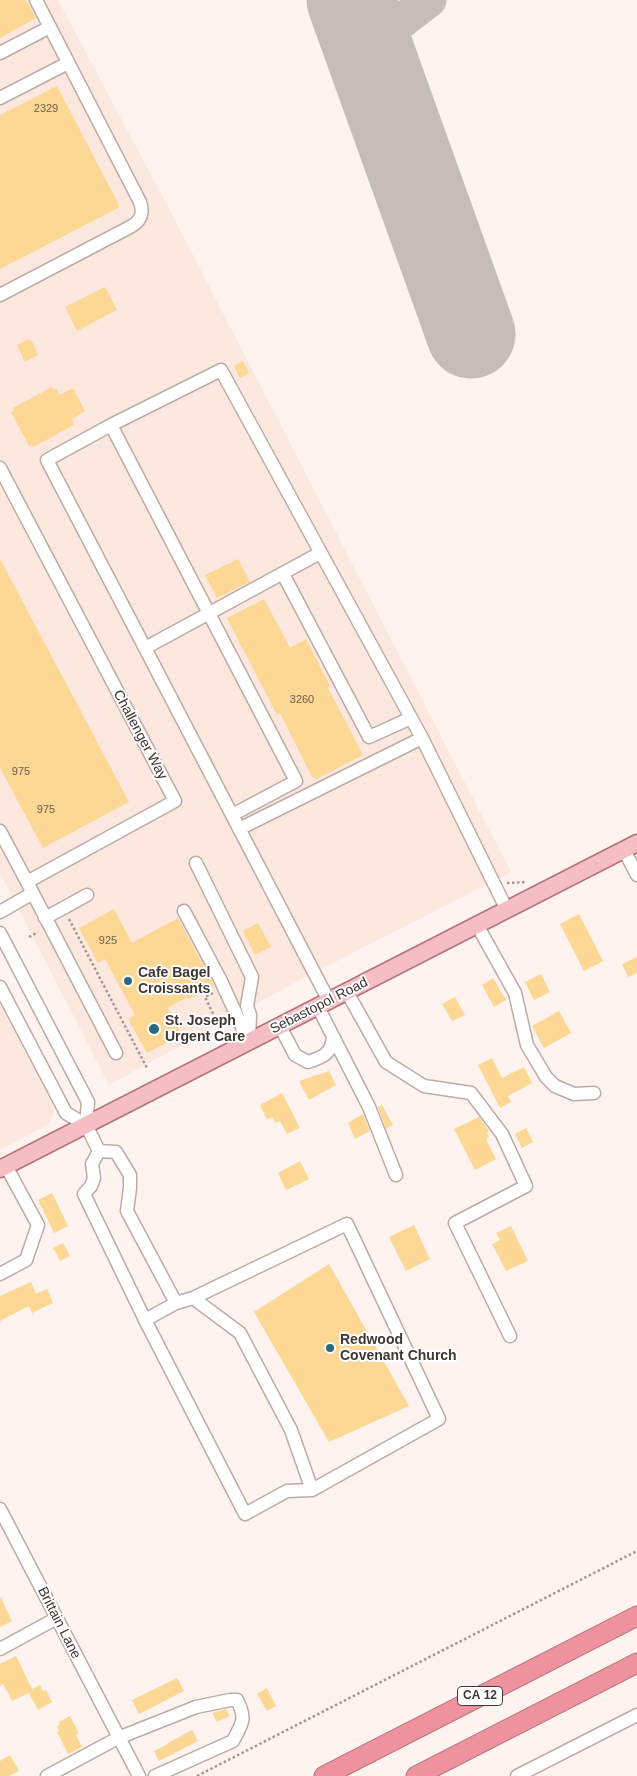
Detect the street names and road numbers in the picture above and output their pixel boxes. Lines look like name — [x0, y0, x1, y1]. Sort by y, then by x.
street label: Challenger Way — [109, 687, 171, 783]
street label: Sebastopol Road — [267, 974, 371, 1038]
street label: Brittain Lane — [34, 1584, 84, 1662]
road number: CA 12 — [458, 1686, 502, 1705]

